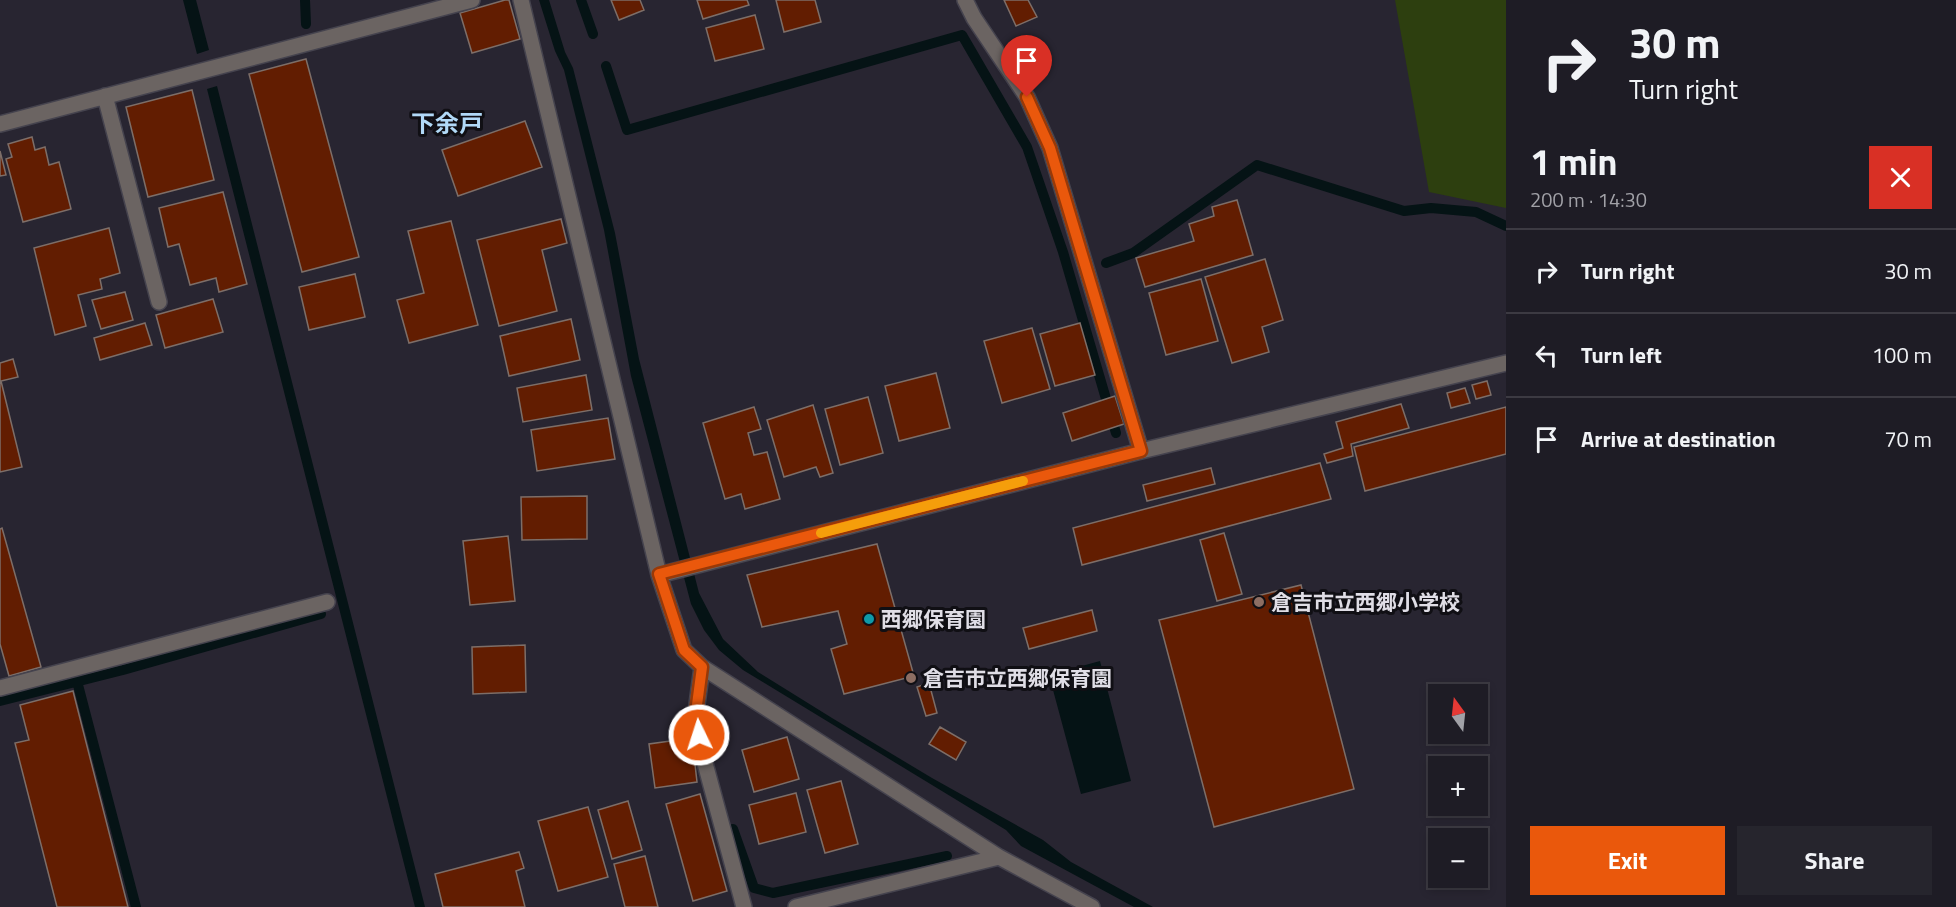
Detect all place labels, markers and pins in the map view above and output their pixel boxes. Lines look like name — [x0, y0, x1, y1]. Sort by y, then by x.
pin — [1001, 35, 1052, 97]
place label: 倉吉市立西郷小学校 — [1271, 586, 1460, 618]
marker: 倉吉市立西郷小学校 — [1252, 595, 1266, 609]
place label: 西郷保育園 — [881, 603, 986, 635]
marker: 西郷保育園 — [862, 612, 876, 626]
place label: 倉吉市立西郷保育園 — [923, 662, 1112, 694]
marker: 倉吉市立西郷保育園 — [904, 671, 918, 685]

